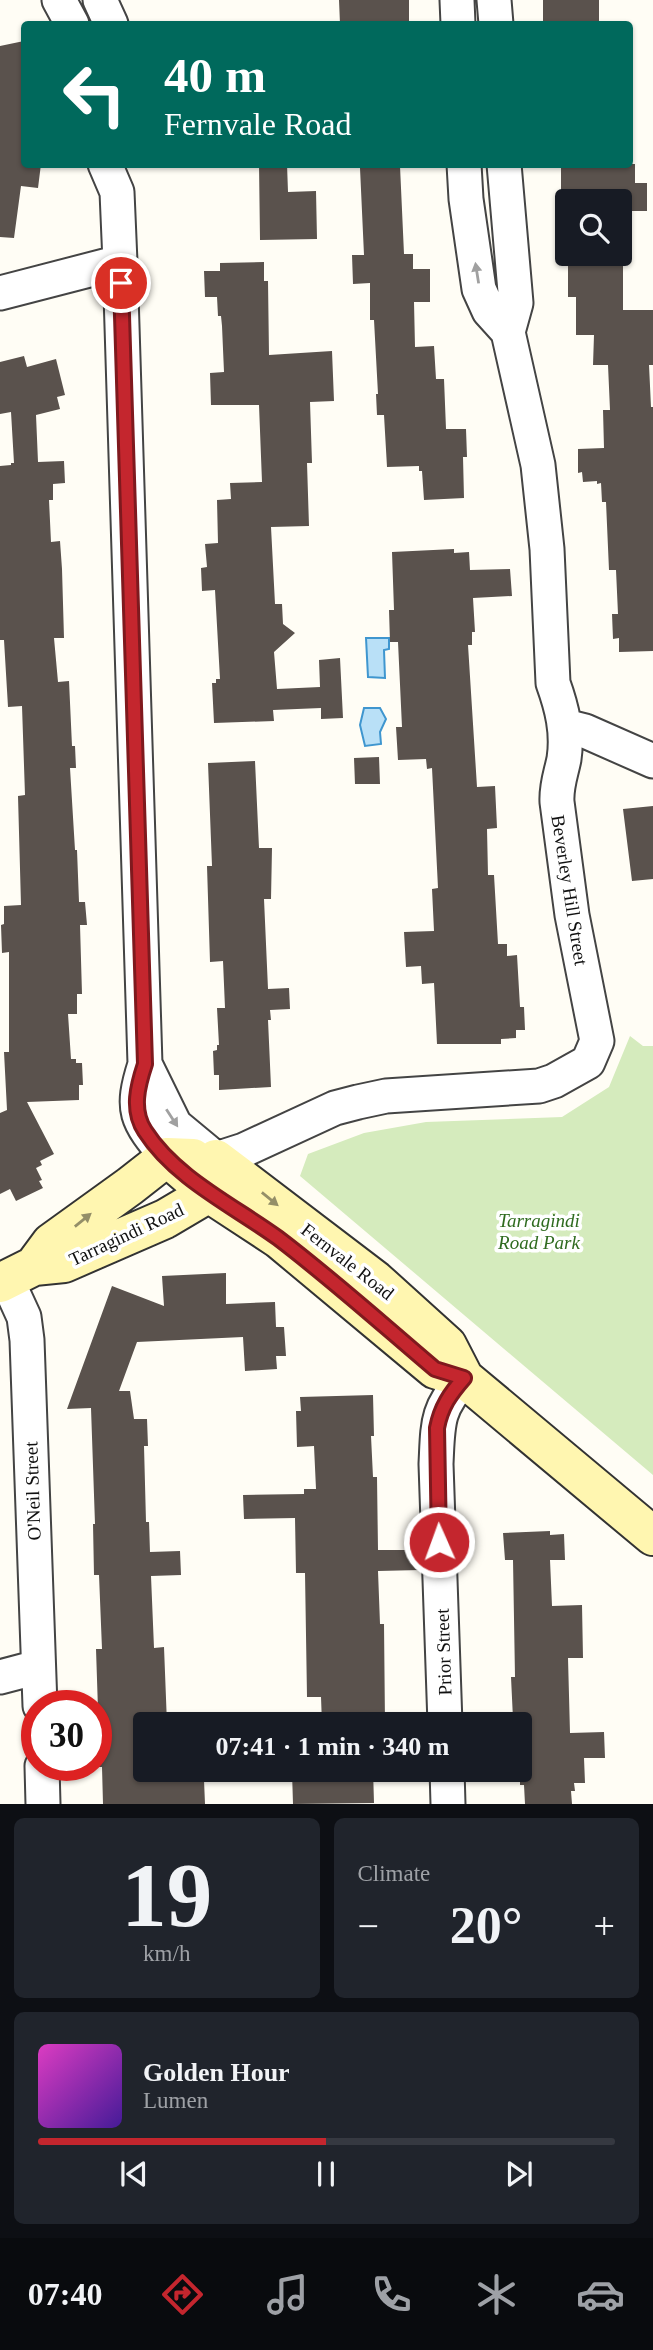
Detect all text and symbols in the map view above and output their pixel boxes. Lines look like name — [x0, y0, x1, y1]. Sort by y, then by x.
text: 40 m — [164, 48, 266, 103]
icon: left — [49, 49, 140, 140]
text: Fernvale Road — [164, 106, 352, 142]
map controls — [555, 189, 632, 266]
button: search — [555, 189, 632, 266]
pin — [91, 253, 151, 313]
one-way arrow — [471, 262, 482, 284]
icon: arrive — [102, 264, 140, 302]
street label: Beverley Hill Street — [547, 813, 592, 967]
one-way arrow — [165, 1108, 178, 1127]
one-way arrow — [261, 1192, 279, 1207]
street label: Tarragindi Road — [66, 1199, 187, 1270]
park label: Tarragindi Road Park — [497, 1210, 580, 1253]
one-way arrow — [75, 1213, 92, 1228]
street label: Fernvale Road — [297, 1219, 398, 1304]
street label: O'Neil Street — [20, 1440, 45, 1541]
position arrow — [402, 1505, 476, 1579]
street label: Prior Street — [431, 1607, 456, 1696]
speed limit sign: 30 — [21, 1690, 112, 1781]
text: 07:41 · 1 min · 340 m — [216, 1732, 450, 1761]
text: 19 — [121, 1845, 212, 1946]
text: Climate — [358, 1861, 430, 1886]
text: 20° — [450, 1897, 523, 1954]
text: − — [358, 1905, 379, 1947]
text: + — [594, 1905, 615, 1947]
text: km/h — [143, 1941, 190, 1966]
text: Golden Hour — [143, 2058, 290, 2087]
text: Lumen — [143, 2088, 208, 2113]
icon: previous — [115, 2155, 153, 2193]
icon: pause — [307, 2155, 345, 2193]
icon: next — [500, 2155, 538, 2193]
icon: directions — [158, 2270, 207, 2319]
icon: music — [263, 2270, 312, 2319]
icon: phone — [367, 2270, 416, 2319]
icon: climate — [472, 2270, 521, 2319]
icon: car — [576, 2270, 625, 2319]
text: 07:40 — [28, 2276, 102, 2312]

